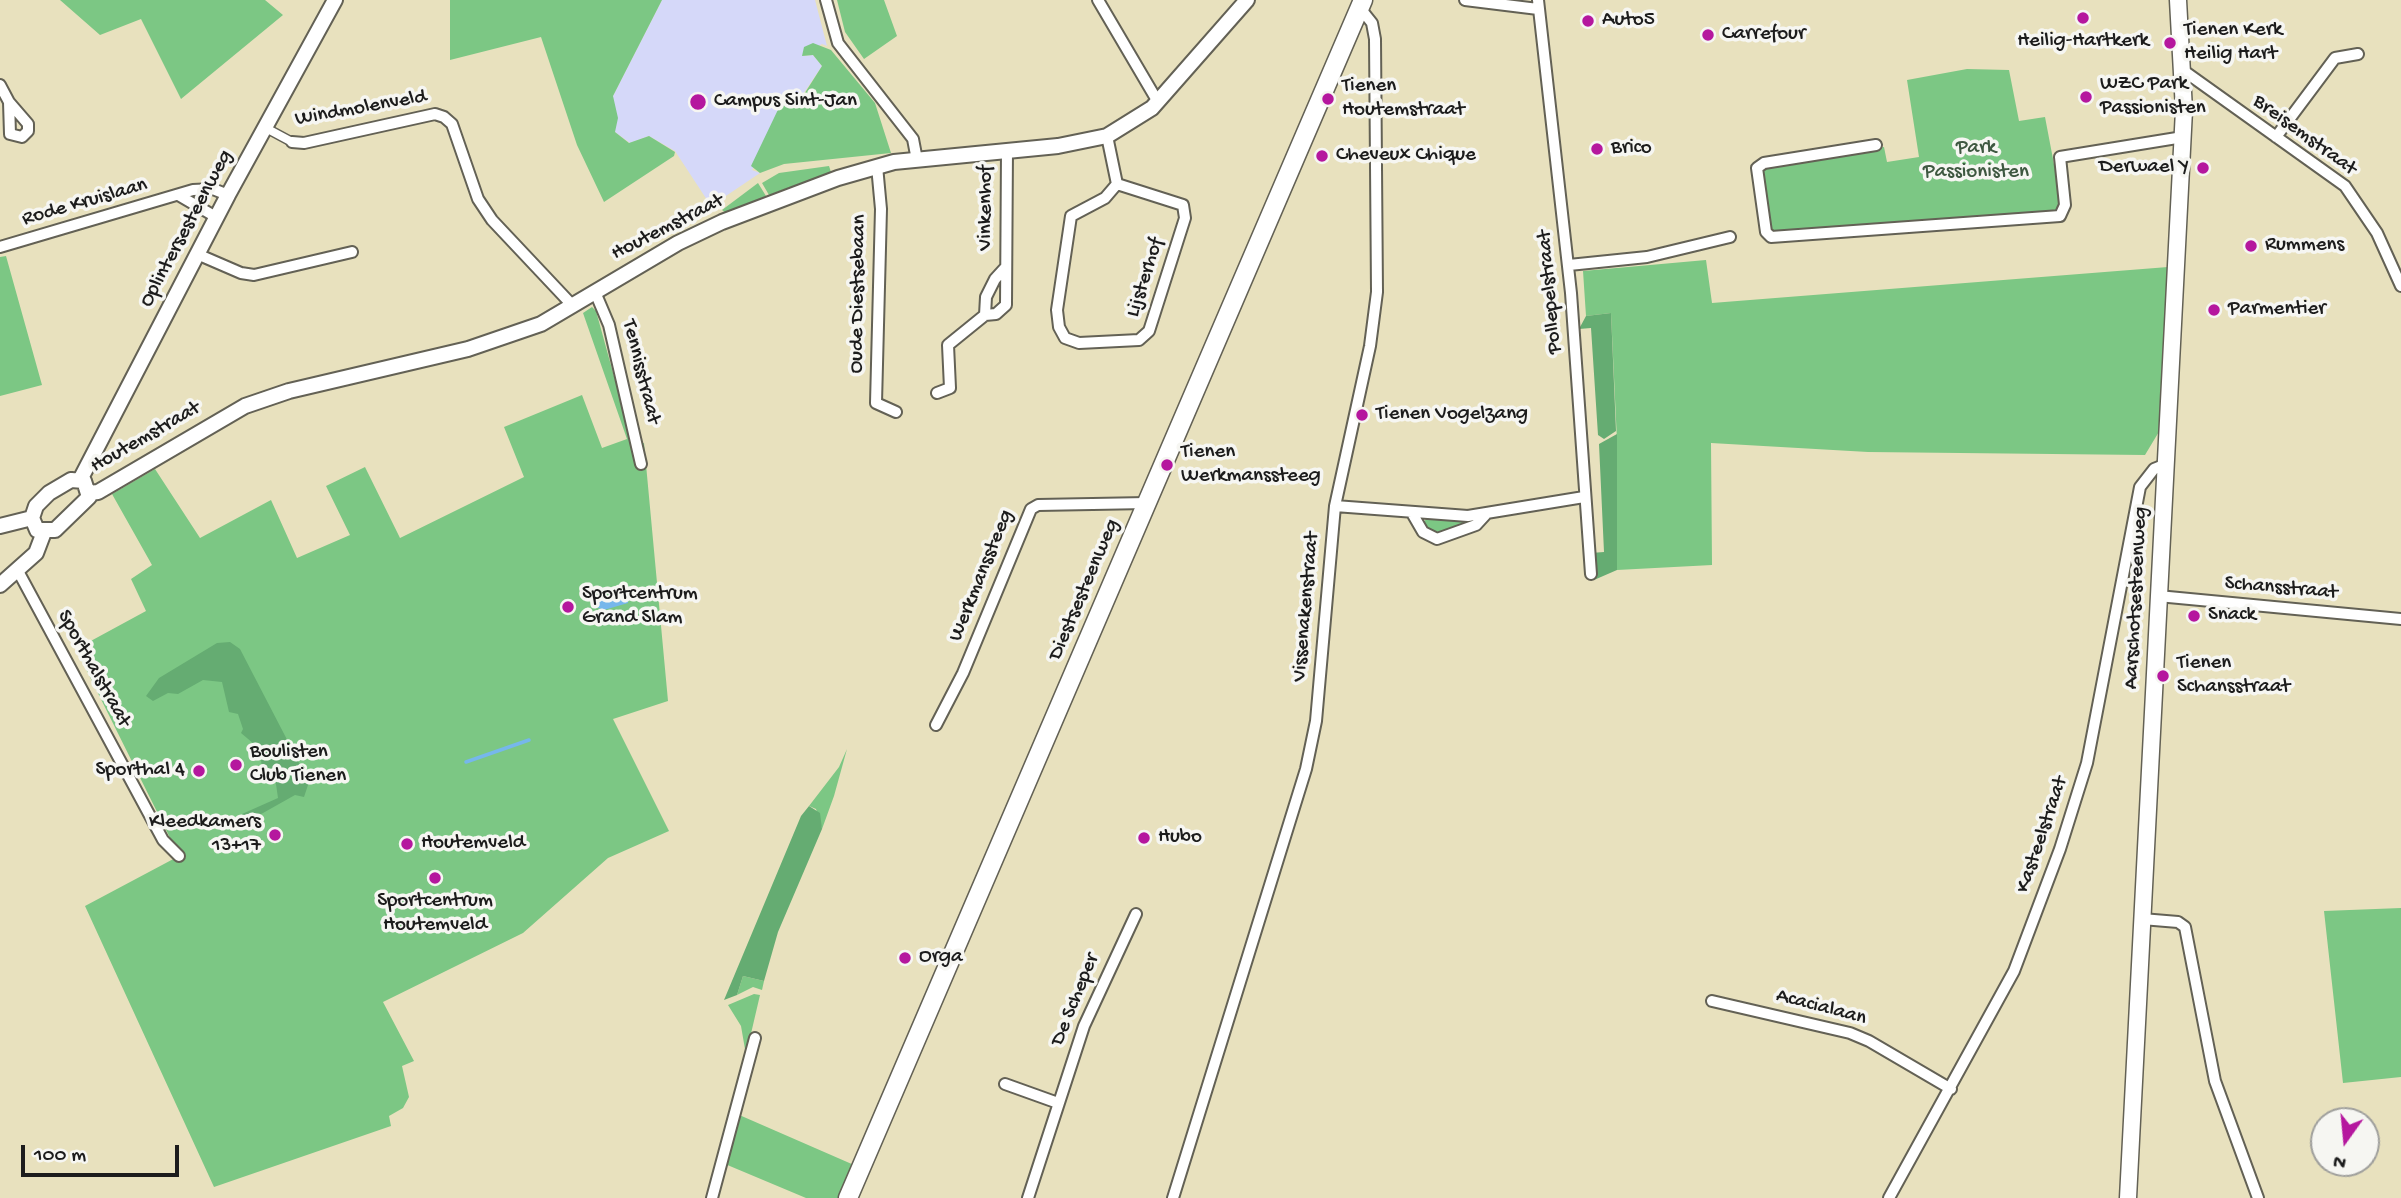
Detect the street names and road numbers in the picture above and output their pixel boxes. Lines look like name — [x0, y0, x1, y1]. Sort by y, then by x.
street label: Windmolenveld — [293, 85, 429, 133]
street label: Breisemstraat — [2247, 90, 2361, 182]
street label: Oplintersesteenweg — [135, 146, 239, 312]
street label: Vinkenhof — [974, 166, 1000, 250]
street label: Rode Kruislaan — [19, 173, 151, 233]
street label: Houtemstraat — [608, 189, 728, 267]
street label: Oude Diestsebaan — [845, 214, 873, 374]
street label: Pollepelstraat — [1533, 229, 1569, 355]
street label: Lijsterhof — [1121, 235, 1171, 321]
street label: Tennisstraat — [615, 317, 665, 427]
street label: Houtemstraat — [87, 396, 205, 480]
street label: Aarschotsesteenweg — [2120, 506, 2154, 690]
street label: Werkmanssteeg — [944, 507, 1020, 645]
street label: Diestsesteenweg — [1044, 516, 1126, 664]
street label: Vissenakenstraat — [1288, 531, 1326, 683]
street label: Schansstraat — [2224, 572, 2338, 606]
street label: Sporthalstraat — [50, 606, 136, 732]
street label: Kasteelstraat — [2011, 773, 2075, 897]
street label: De Scheper — [1046, 950, 1106, 1050]
street label: Acacialaan — [1773, 984, 1869, 1032]

